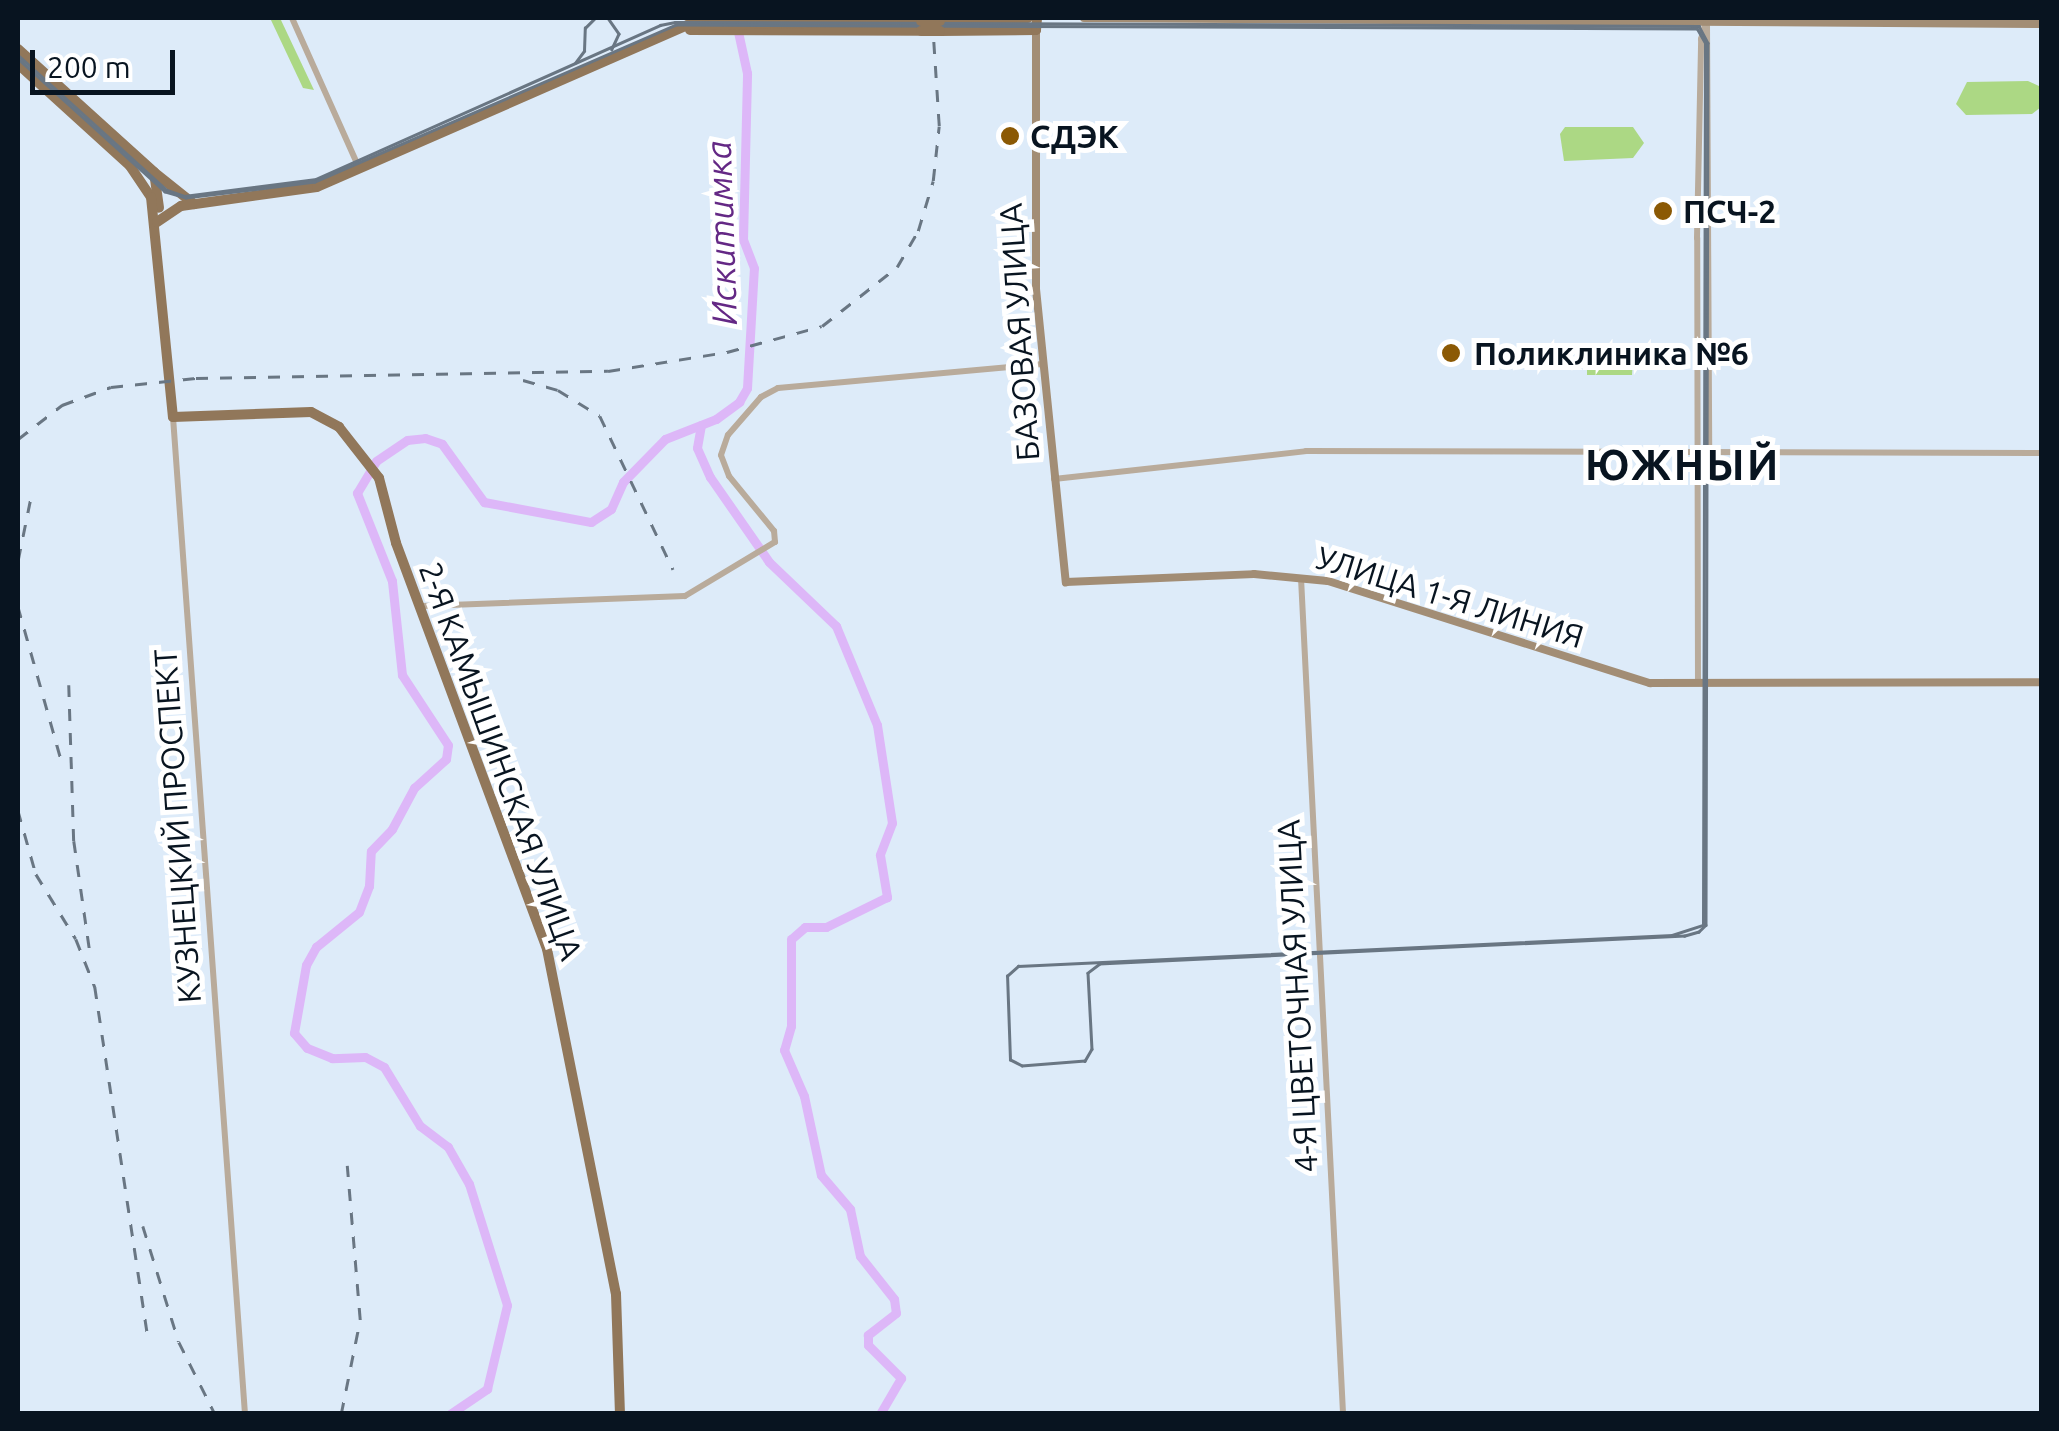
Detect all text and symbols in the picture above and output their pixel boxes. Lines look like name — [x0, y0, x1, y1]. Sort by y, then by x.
scale bar — [35, 30, 180, 92]
text: 200 m — [47, 50, 131, 84]
place label: СДЭК — [1030, 117, 1119, 155]
marker: СДЭК — [999, 125, 1021, 147]
water label: Искитимка — [697, 140, 745, 326]
place label: ПСЧ-2 — [1683, 192, 1776, 230]
marker: ПСЧ-2 — [1652, 200, 1674, 222]
street label: БАЗОВАЯ УЛИЦА — [991, 202, 1047, 462]
place label: Поликлиника №6 — [1474, 334, 1749, 372]
marker: Поликлиника №6 — [1438, 340, 1464, 366]
district label: ЮЖНЫЙ — [1585, 440, 1781, 490]
street label: УЛИЦА 1-Я ЛИНИЯ — [1312, 538, 1588, 656]
street label: 2-Я КАМЫШИНСКАЯ УЛИЦА — [411, 557, 591, 965]
street label: КУЗНЕЦКИЙ ПРОСПЕКТ — [145, 648, 209, 1004]
street label: 4-Я ЦВЕТОЧНАЯ УЛИЦА — [1269, 818, 1325, 1174]

